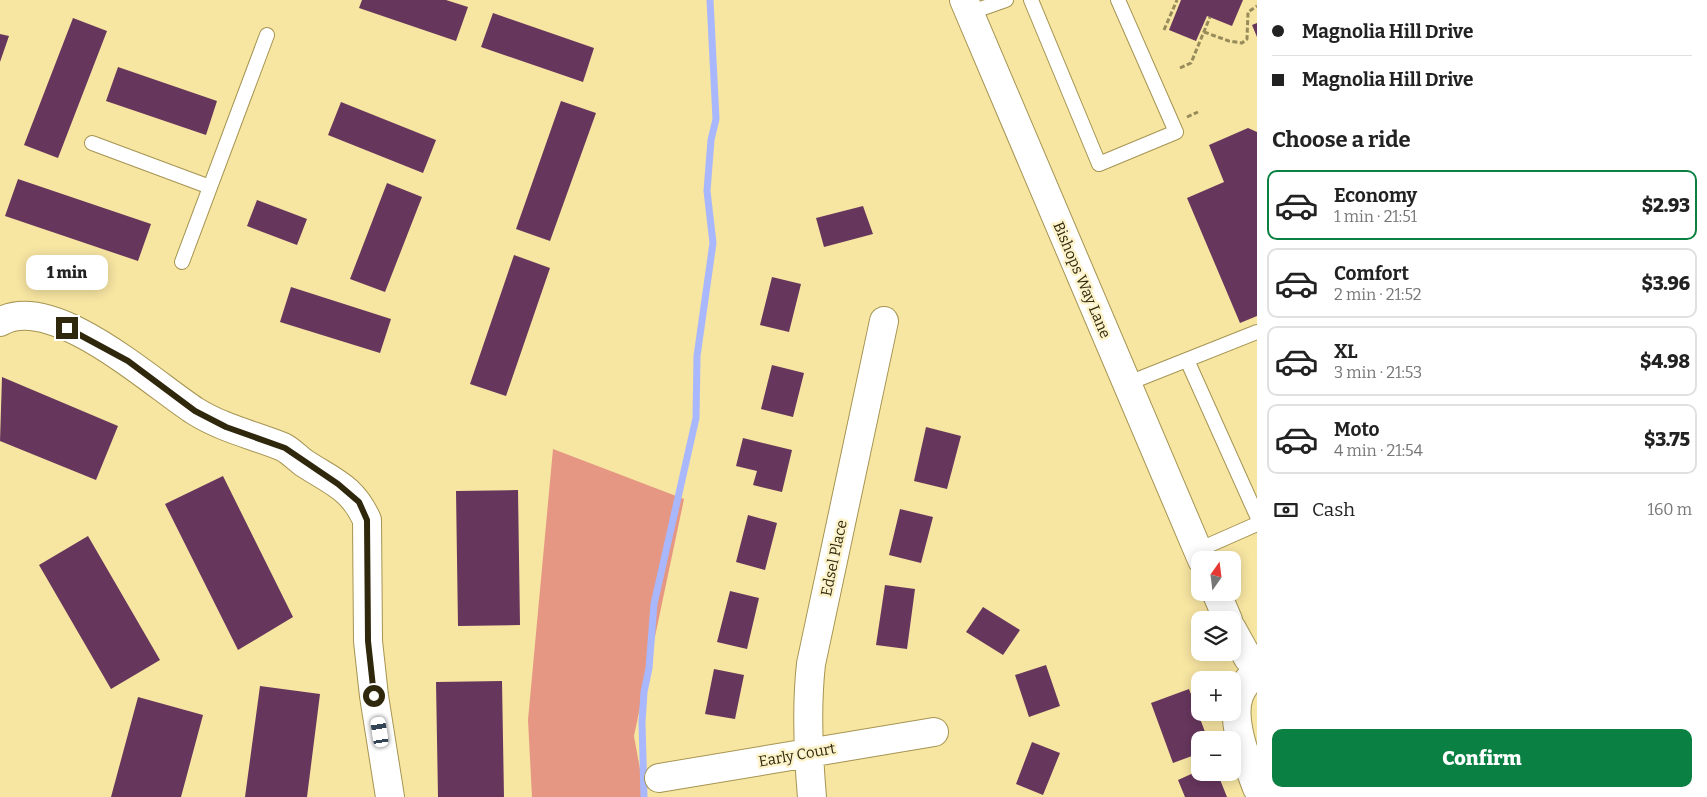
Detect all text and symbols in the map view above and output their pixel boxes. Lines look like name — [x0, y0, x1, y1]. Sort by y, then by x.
text: Magnolia Hill Drive — [1302, 20, 1473, 43]
text: Magnolia Hill Drive — [1302, 68, 1473, 91]
text: Choose a ride — [1272, 126, 1411, 153]
icon: car — [1274, 183, 1319, 228]
text: Economy — [1334, 184, 1417, 207]
text: $2.93 — [1642, 194, 1690, 217]
text: 1 min · 21:51 — [1334, 207, 1417, 226]
street label: Bishops Way Lane — [1049, 219, 1115, 341]
callout: 1 min — [26, 255, 108, 290]
icon: car — [1274, 261, 1319, 306]
text: Comfort — [1334, 262, 1409, 285]
text: 1 min — [47, 263, 87, 282]
text: $3.96 — [1642, 272, 1690, 295]
text: 2 min · 21:52 — [1334, 285, 1421, 304]
route end — [56, 317, 78, 339]
icon: car — [1274, 339, 1319, 384]
text: XL — [1334, 340, 1358, 363]
text: $4.98 — [1640, 350, 1690, 373]
text: 3 min · 21:53 — [1334, 363, 1422, 382]
icon: car — [1274, 417, 1319, 462]
text: Moto — [1334, 418, 1380, 441]
text: $3.75 — [1644, 428, 1690, 451]
text: 4 min · 21:54 — [1334, 441, 1423, 460]
icon: cash — [1272, 496, 1300, 524]
text: Cash — [1312, 498, 1355, 521]
text: 160 m — [1647, 500, 1692, 519]
street label: Edsel Place — [817, 518, 851, 598]
north arrow — [1191, 551, 1241, 601]
map controls — [1191, 551, 1241, 781]
button: layers — [1191, 611, 1241, 661]
button: + — [1191, 671, 1241, 721]
route start — [363, 685, 385, 707]
car — [370, 716, 389, 748]
button: Confirm — [1272, 729, 1692, 787]
button: − — [1191, 731, 1241, 781]
street label: Early Court — [757, 739, 837, 771]

